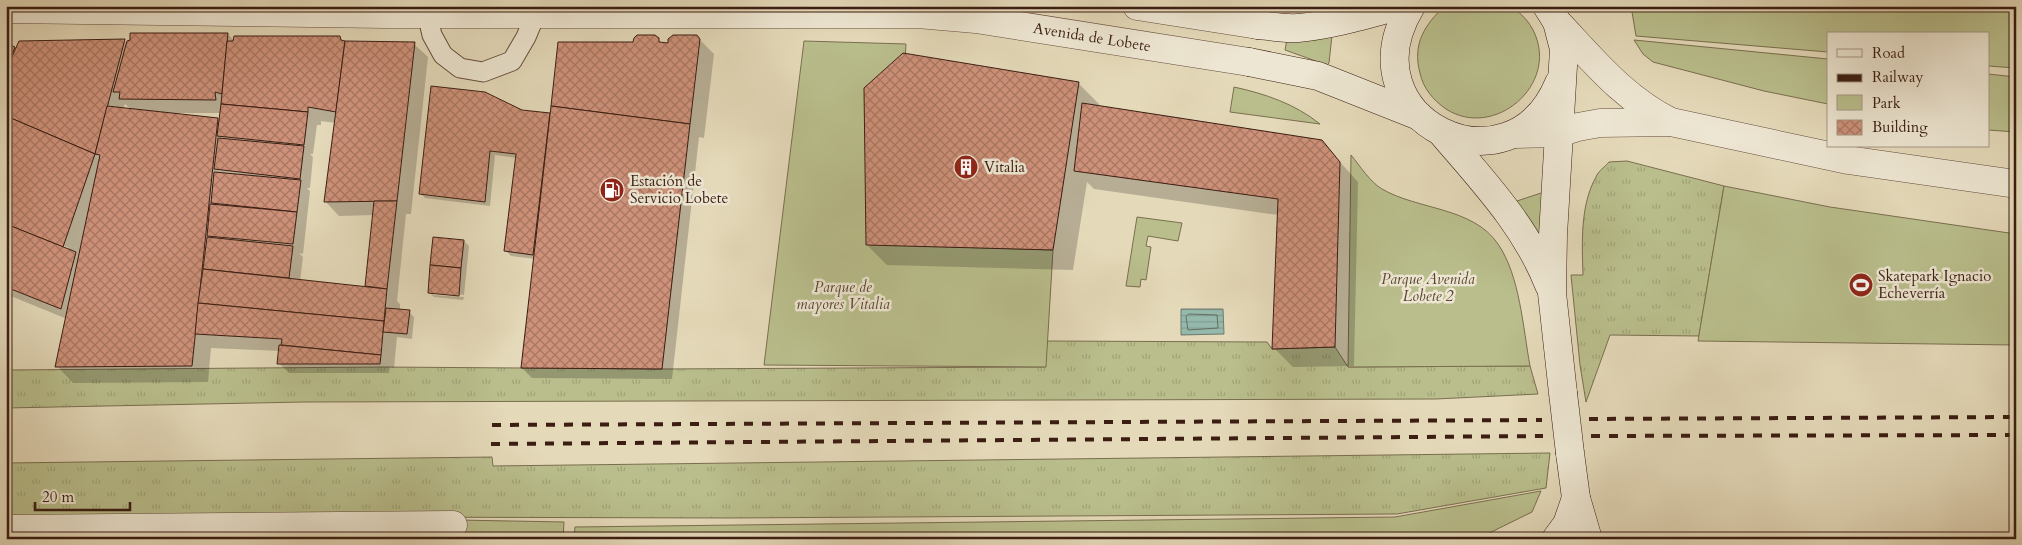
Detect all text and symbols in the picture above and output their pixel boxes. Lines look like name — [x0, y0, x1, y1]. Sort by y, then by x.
street label: Avenida de Lobete — [1032, 18, 1152, 56]
legend — [1827, 32, 1990, 148]
text: Road — [1872, 43, 1905, 63]
text: Railway — [1872, 67, 1923, 87]
text: Park — [1872, 93, 1901, 113]
text: Building — [1872, 117, 1928, 137]
building icon: Vitalia — [953, 154, 979, 180]
place label: Vitalia — [984, 157, 1025, 177]
place label: Estación de Servicio Lobete — [630, 171, 729, 208]
fuel station icon: Estación de Servicio Lobete — [599, 177, 625, 203]
place label: Skatepark Ignacio Echeverría — [1878, 266, 1991, 303]
park label: Parque Avenida Lobete 2 — [1381, 269, 1475, 306]
sports icon: Skatepark Ignacio Echeverría — [1848, 272, 1874, 298]
park label: Parque de mayores Vitalia — [796, 277, 890, 314]
scale bar — [35, 480, 130, 512]
text: 20 m — [42, 487, 74, 507]

